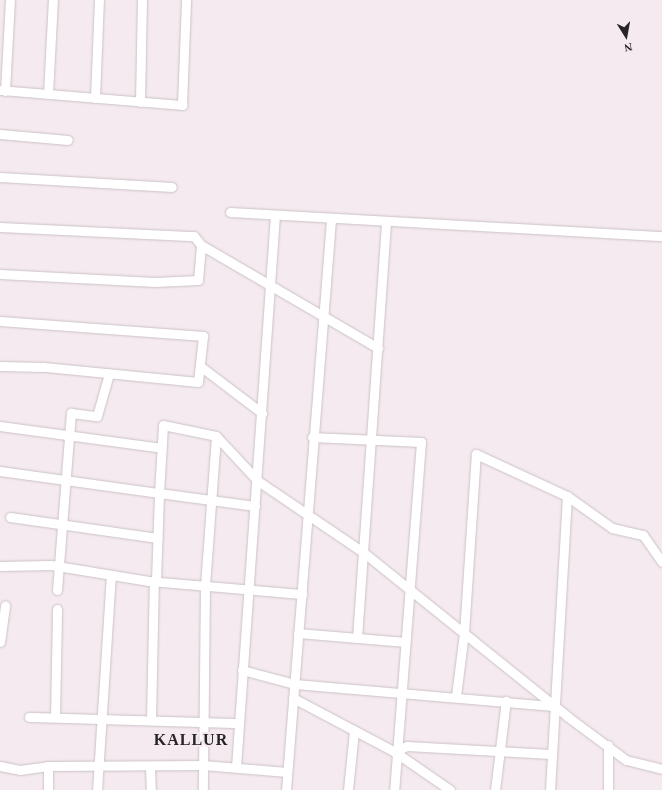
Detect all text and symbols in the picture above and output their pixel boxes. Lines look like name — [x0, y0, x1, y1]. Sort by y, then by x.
north arrow — [606, 16, 646, 56]
text: N — [623, 41, 633, 54]
district label: KALLUR — [154, 730, 228, 750]

